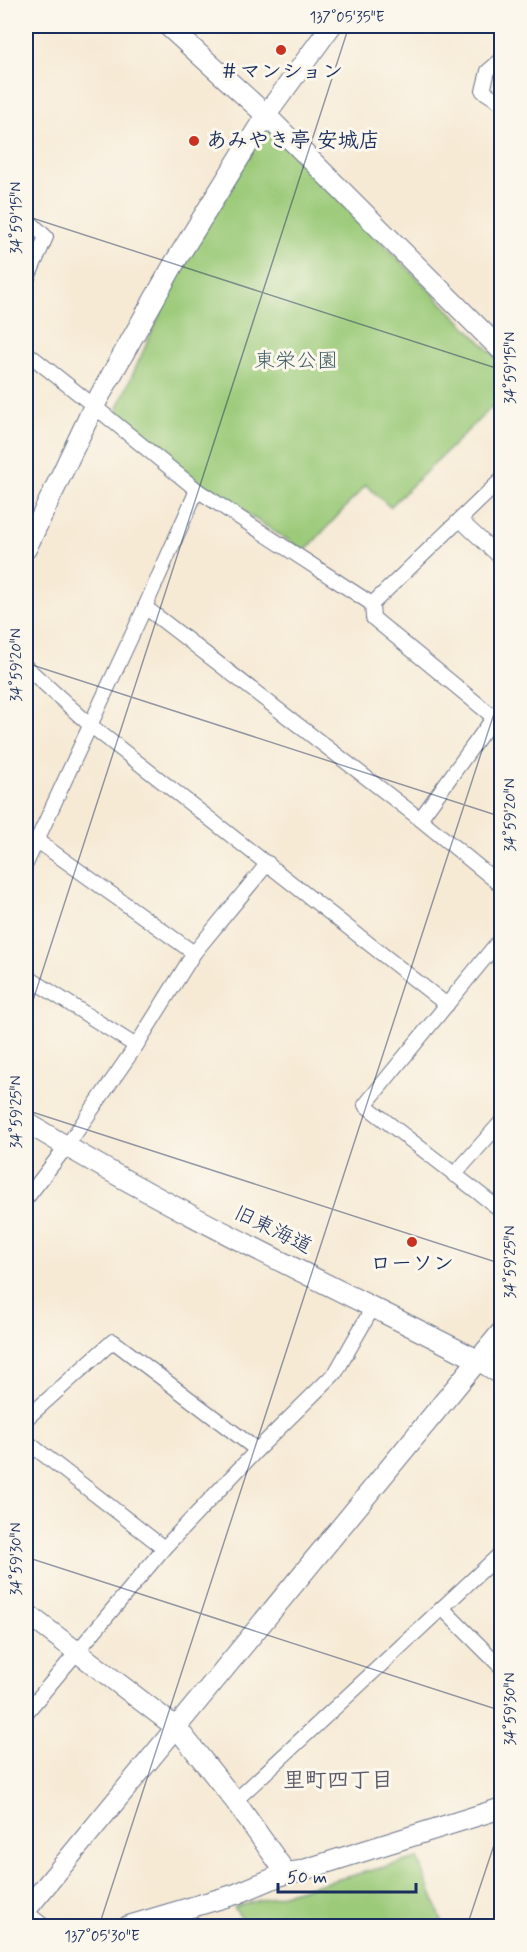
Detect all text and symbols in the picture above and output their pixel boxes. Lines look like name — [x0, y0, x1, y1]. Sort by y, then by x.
text: 137°05'35"E — [309, 8, 385, 28]
marker: ＃マンション — [274, 43, 288, 57]
place label: ＃マンション — [219, 58, 343, 86]
place label: あみやき亭 安城店 — [206, 127, 380, 155]
marker: あみやき亭 安城店 — [187, 134, 201, 148]
text: 34°59'15"N — [7, 182, 27, 254]
text: 34°59'15"N — [501, 332, 521, 404]
park label: 東栄公園 — [254, 347, 338, 375]
text: 34°59'20"N — [7, 628, 27, 702]
text: 34°59'20"N — [501, 778, 521, 852]
text: 34°59'25"N — [7, 1076, 27, 1148]
street label: 旧東海道 — [229, 1199, 317, 1261]
text: 34°59'25"N — [501, 1226, 521, 1298]
marker: ローソン — [405, 1235, 419, 1249]
place label: ローソン — [370, 1250, 454, 1278]
text: 34°59'30"N — [7, 1523, 27, 1595]
text: 34°59'30"N — [501, 1673, 521, 1745]
district label: 里町四丁目 — [283, 1767, 393, 1795]
scale bar — [278, 1856, 416, 1894]
text: 50 m — [287, 1866, 327, 1890]
text: 137°05'30"E — [64, 1927, 140, 1947]

